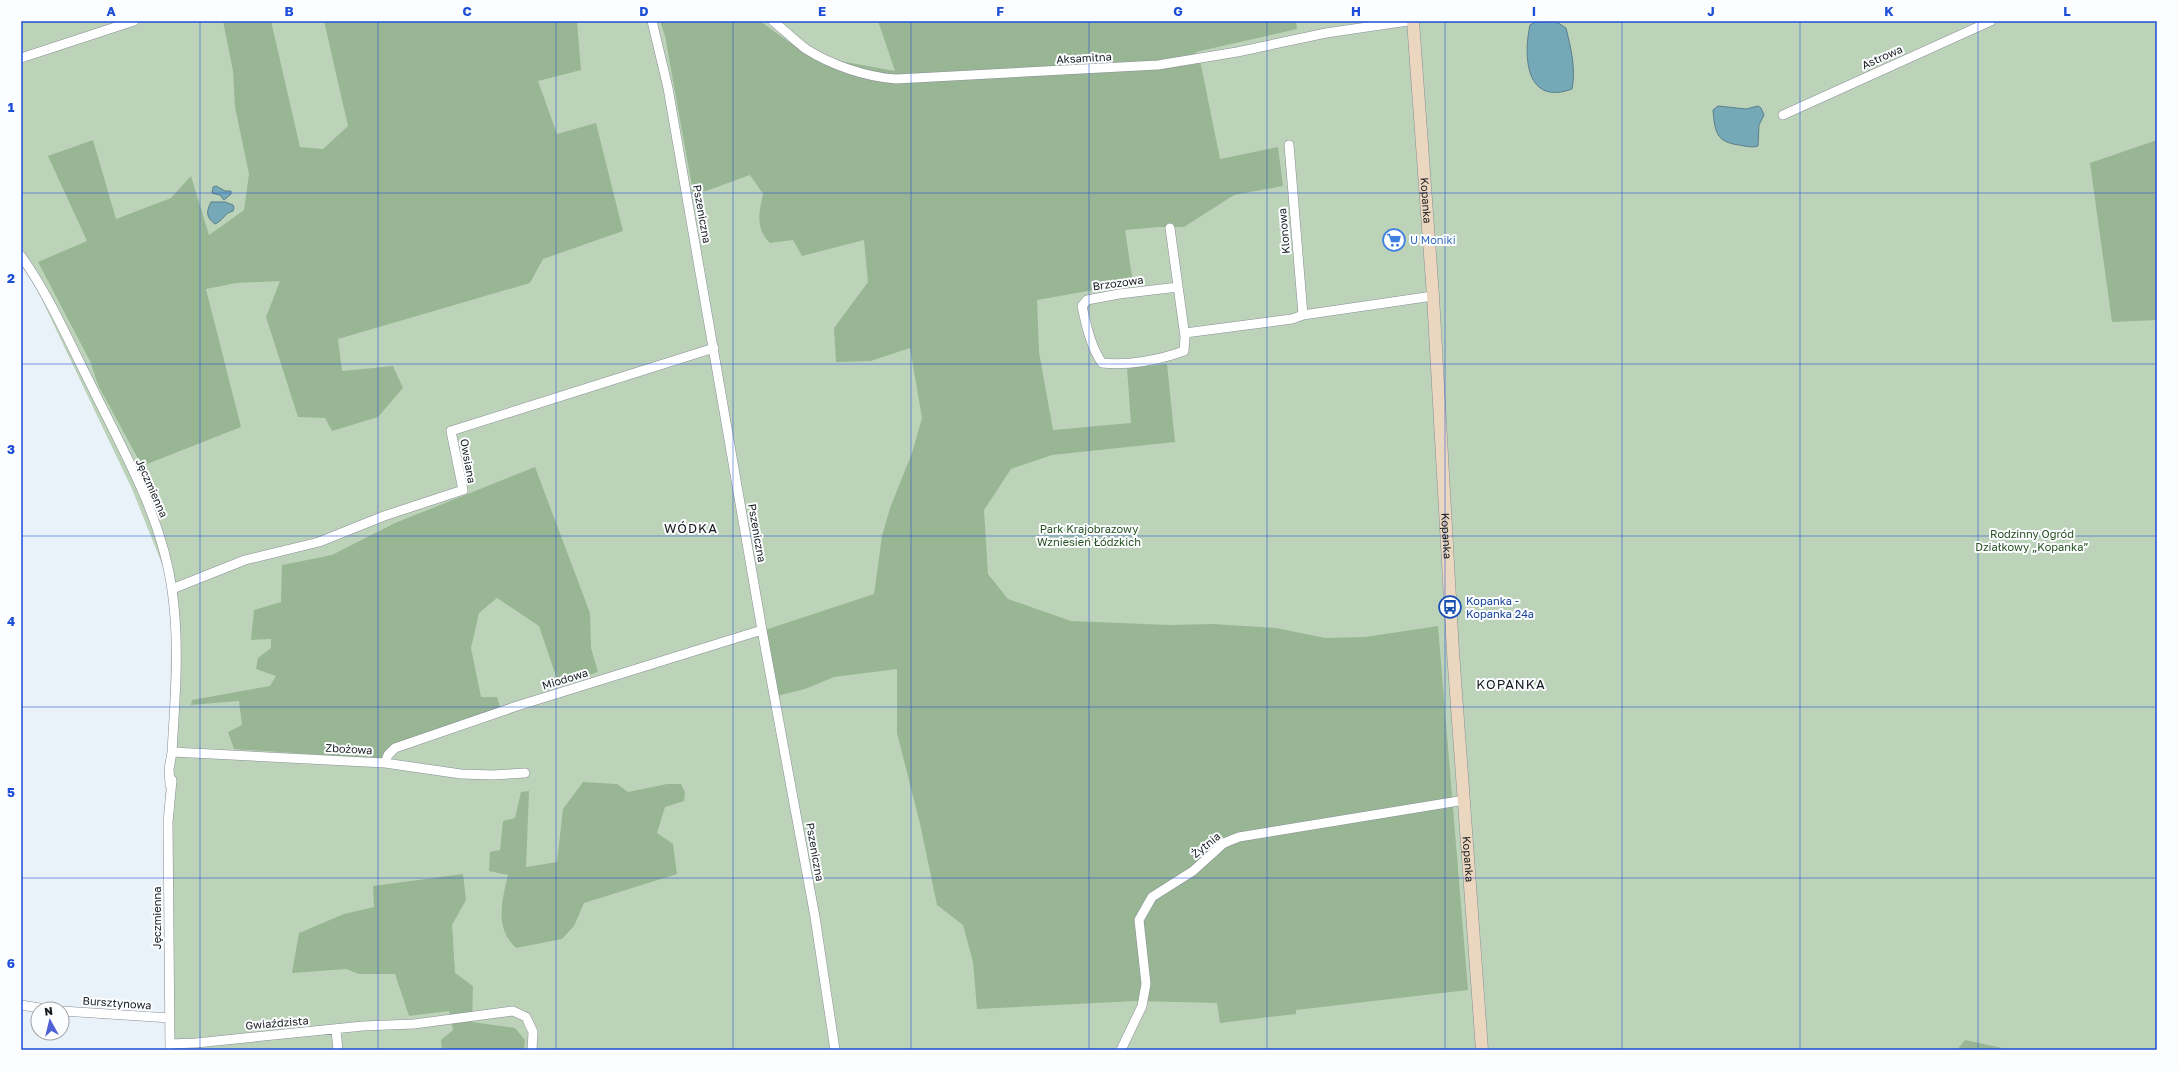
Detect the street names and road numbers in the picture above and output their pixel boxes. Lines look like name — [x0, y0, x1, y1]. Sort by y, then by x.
street label: Astrowa — [1859, 42, 1904, 71]
street label: Aksamitna — [1056, 50, 1112, 65]
street label: Kopanka — [1418, 177, 1435, 224]
street label: Pszeniczna — [691, 184, 714, 244]
street label: Klonowa — [1275, 208, 1292, 254]
street label: Brzozowa — [1092, 273, 1144, 292]
street label: Owsiana — [458, 438, 479, 484]
street label: Jęczmienna — [134, 456, 171, 519]
street label: Pszeniczna — [746, 503, 769, 563]
street label: Kopanka — [1439, 513, 1455, 559]
street label: Miodowa — [540, 665, 589, 692]
street label: Zbożowa — [325, 741, 373, 756]
street label: Pszeniczna — [804, 822, 827, 882]
street label: Żytnia — [1189, 829, 1223, 860]
street label: Kopanka — [1460, 836, 1477, 883]
street label: Jęczmienna — [150, 887, 163, 949]
street label: Bursztynowa — [82, 994, 152, 1011]
street label: Gwiaździsta — [245, 1013, 309, 1032]

